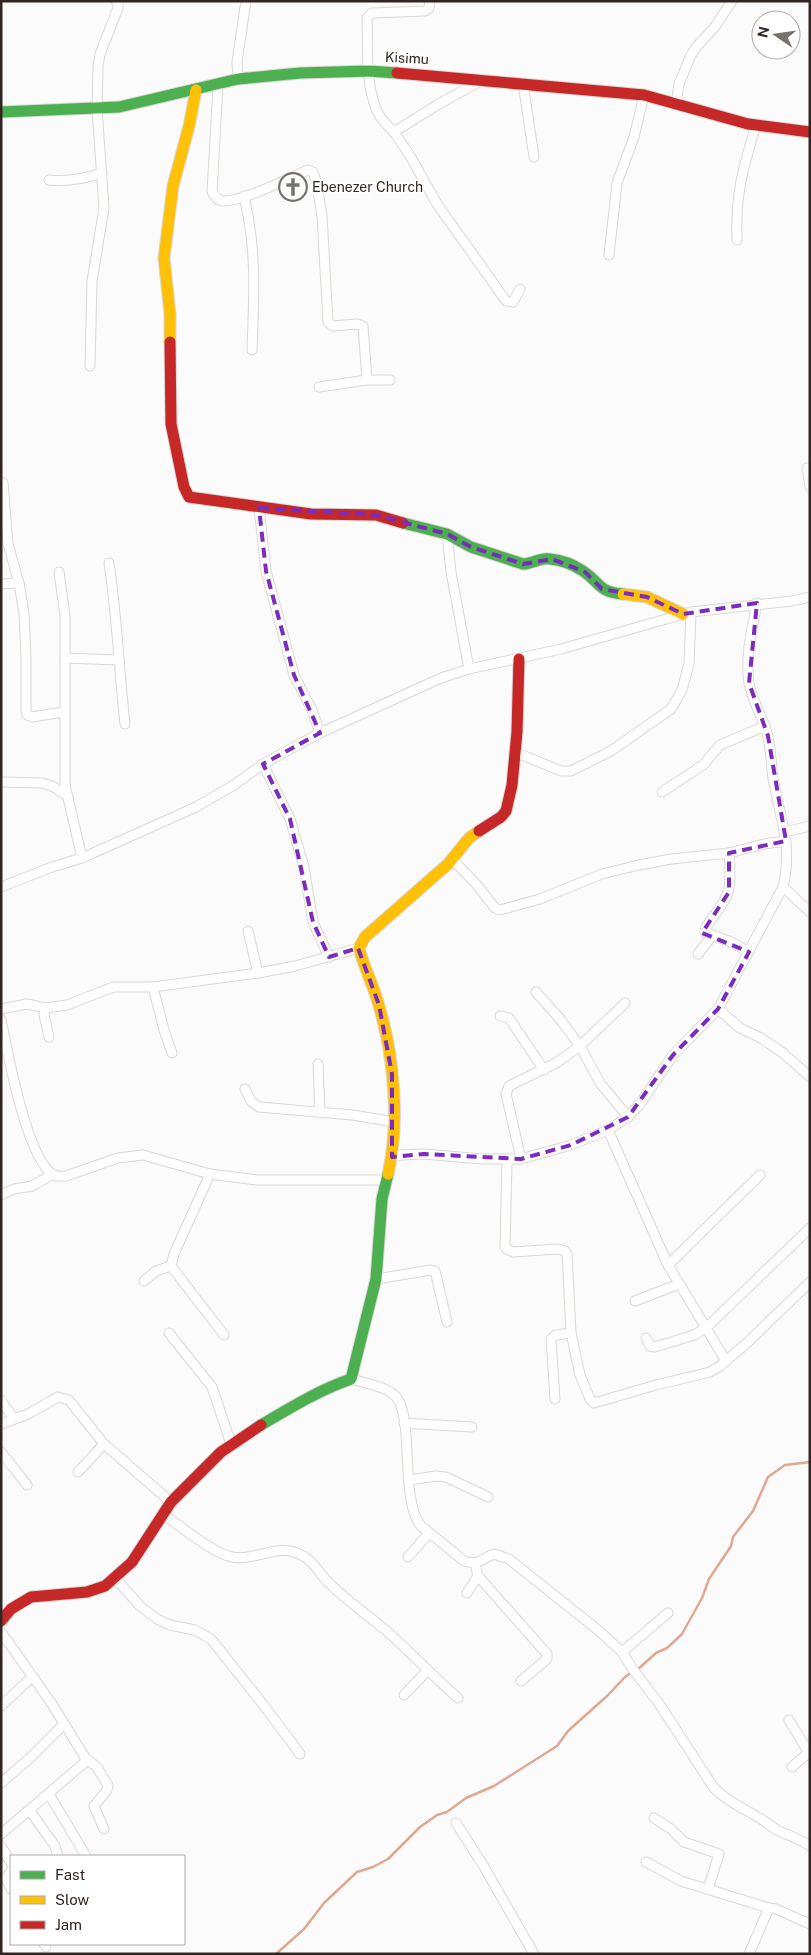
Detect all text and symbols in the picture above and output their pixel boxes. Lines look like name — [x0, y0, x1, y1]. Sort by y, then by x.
north arrow — [751, 10, 801, 60]
text: N — [754, 25, 772, 39]
street label: Kisimu — [385, 49, 429, 67]
church icon: Ebenezer Church — [278, 172, 308, 202]
place label: Ebenezer Church — [312, 179, 423, 195]
legend — [10, 1855, 185, 1945]
text: Fast — [55, 1866, 85, 1883]
text: Slow — [55, 1891, 90, 1908]
text: Jam — [55, 1916, 82, 1933]

